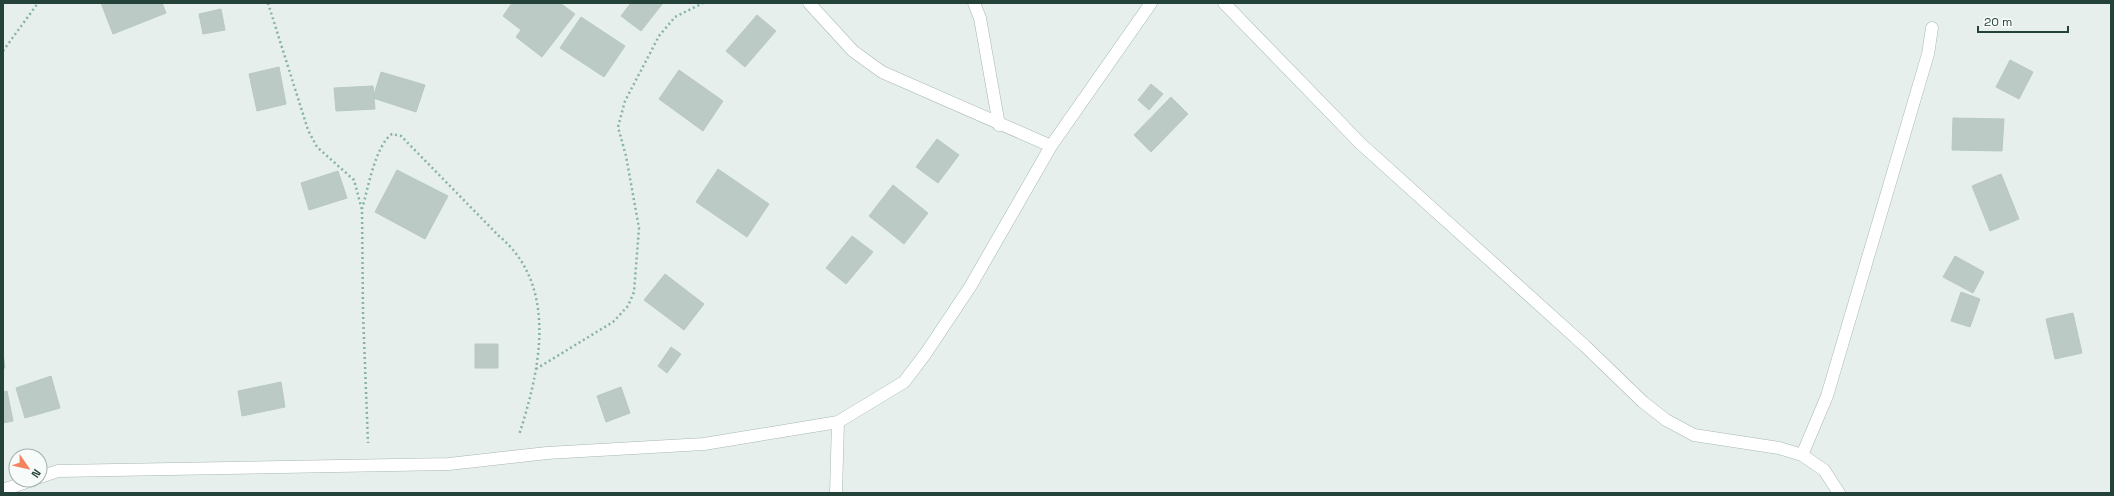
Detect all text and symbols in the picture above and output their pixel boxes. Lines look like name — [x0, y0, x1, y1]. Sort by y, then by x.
scale bar — [1978, 8, 2068, 34]
text: 20 m — [1984, 14, 2012, 30]
north arrow — [8, 448, 48, 488]
text: N — [28, 467, 44, 481]

